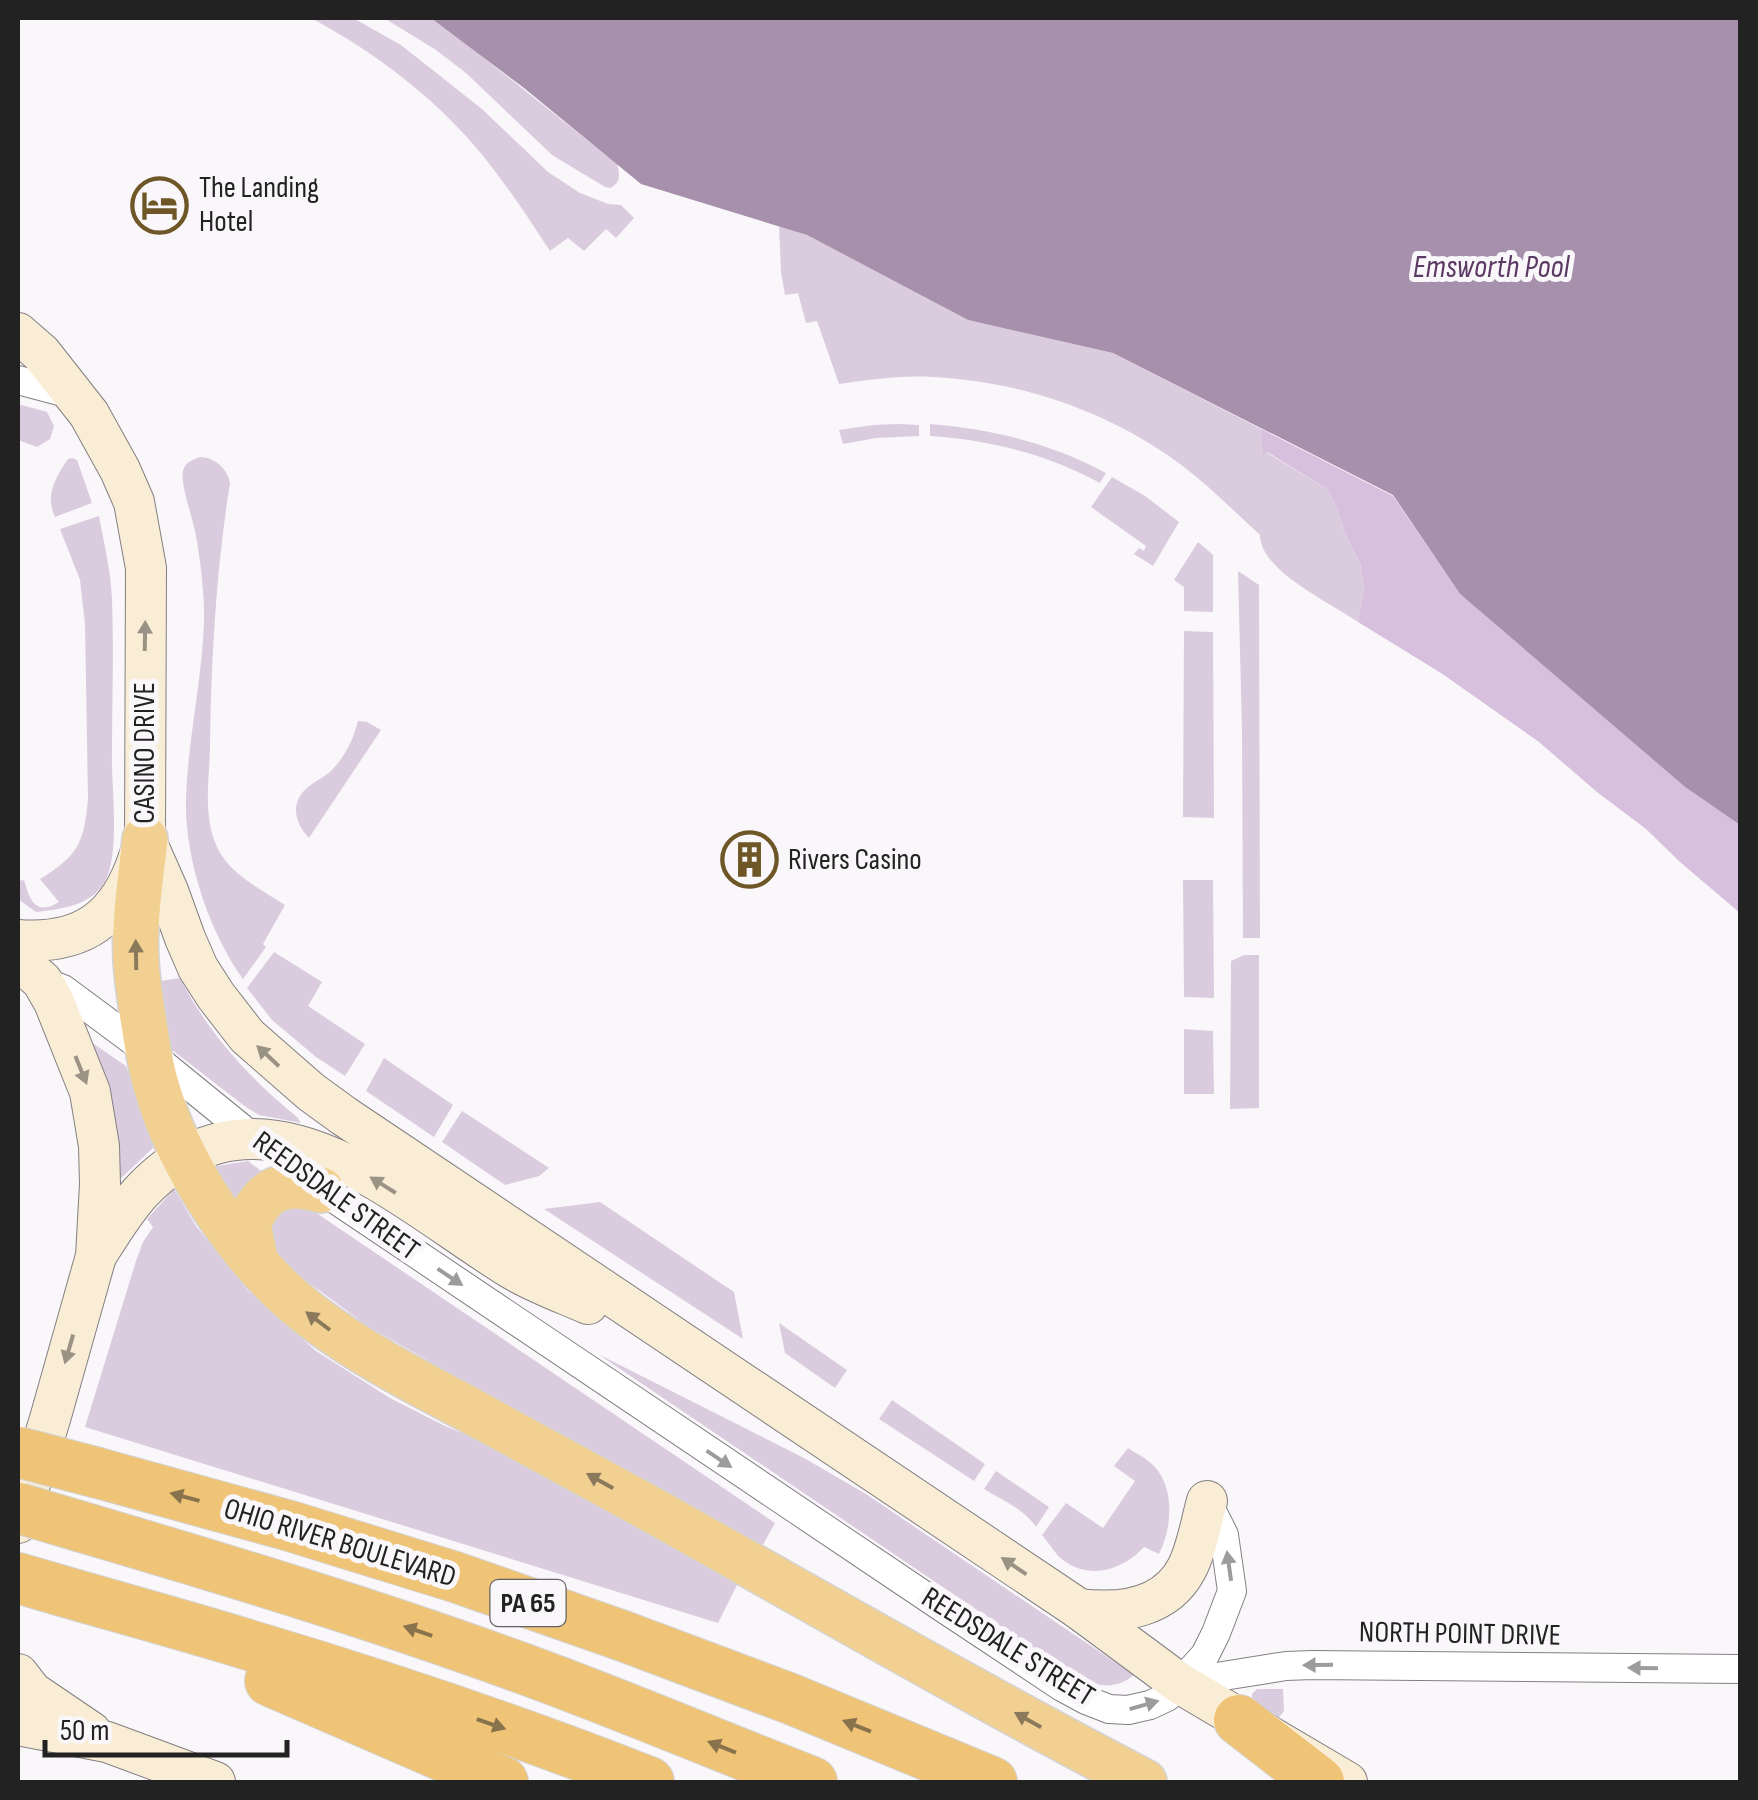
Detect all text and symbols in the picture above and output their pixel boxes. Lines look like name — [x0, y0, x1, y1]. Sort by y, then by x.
place label: The Landing Hotel — [199, 170, 319, 240]
hotel icon: The Landing Hotel — [130, 175, 190, 235]
water label: Emsworth Pool — [1413, 248, 1571, 287]
one-way arrow — [138, 620, 154, 652]
street label: CASINO DRIVE — [127, 682, 163, 824]
building icon: Rivers Casino — [719, 830, 779, 890]
place label: Rivers Casino — [788, 842, 922, 878]
one-way arrow — [128, 938, 144, 970]
one-way arrow — [256, 1045, 280, 1068]
one-way arrow — [74, 1055, 89, 1085]
street label: REEDSDALE STREET — [246, 1124, 426, 1268]
one-way arrow — [369, 1176, 397, 1194]
one-way arrow — [436, 1268, 463, 1286]
one-way arrow — [305, 1311, 331, 1331]
one-way arrow — [61, 1334, 76, 1365]
one-way arrow — [706, 1449, 733, 1467]
one-way arrow — [586, 1472, 614, 1490]
one-way arrow — [170, 1489, 201, 1505]
street label: OHIO RIVER BOULEVARD — [220, 1491, 460, 1595]
one-way arrow — [1220, 1550, 1236, 1582]
one-way arrow — [1000, 1557, 1028, 1576]
road number: PA 65 — [490, 1580, 566, 1626]
street label: REEDSDALE STREET — [915, 1580, 1101, 1714]
street label: NORTH POINT DRIVE — [1359, 1614, 1561, 1654]
one-way arrow — [402, 1623, 432, 1638]
one-way arrow — [1302, 1657, 1334, 1673]
one-way arrow — [1627, 1660, 1659, 1676]
scale bar — [45, 1695, 288, 1757]
one-way arrow — [1130, 1697, 1160, 1712]
one-way arrow — [1013, 1711, 1042, 1728]
text: 50 m — [60, 1713, 109, 1749]
one-way arrow — [476, 1717, 506, 1732]
one-way arrow — [842, 1718, 872, 1734]
one-way arrow — [706, 1738, 736, 1754]

